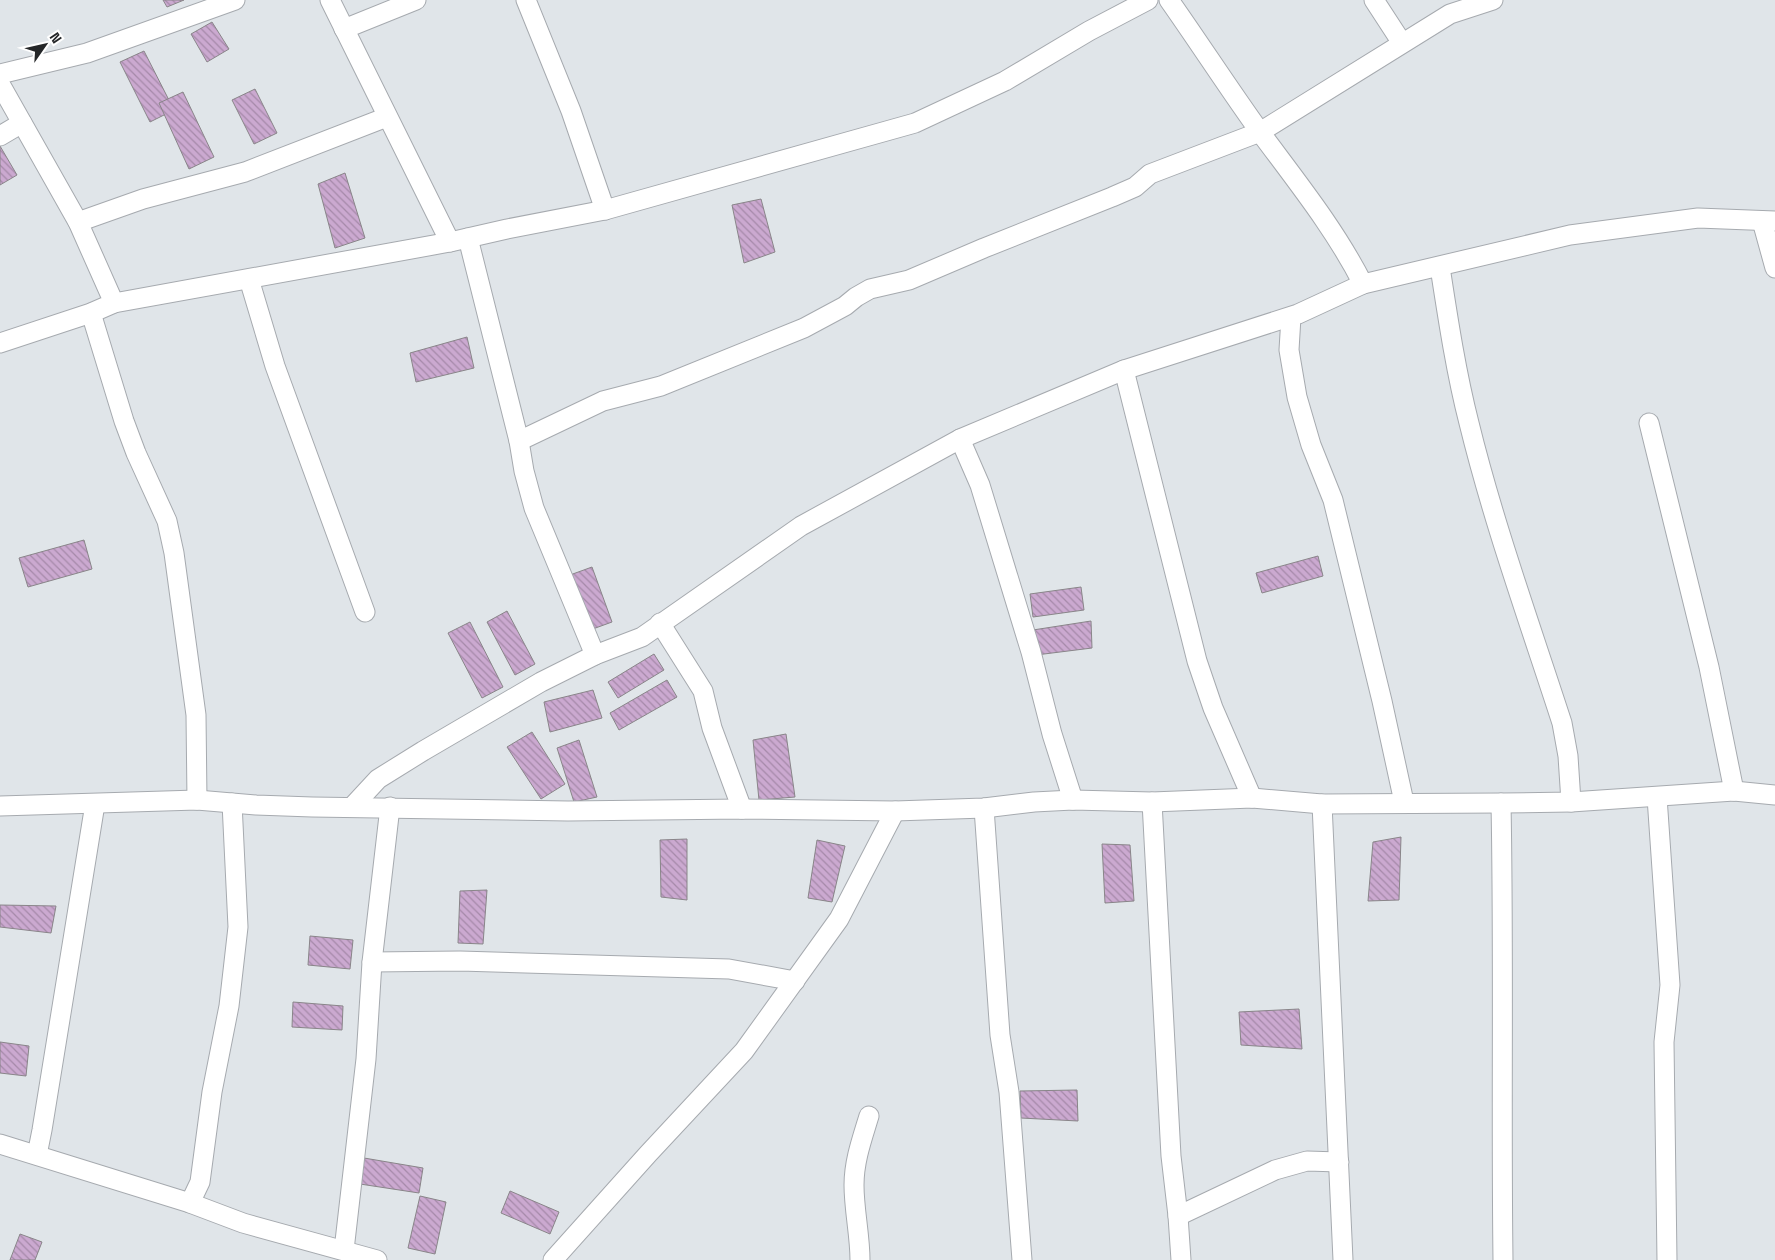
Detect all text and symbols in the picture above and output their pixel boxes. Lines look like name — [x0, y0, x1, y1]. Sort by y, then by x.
north arrow — [20, 20, 70, 70]
text: N — [46, 29, 66, 47]

